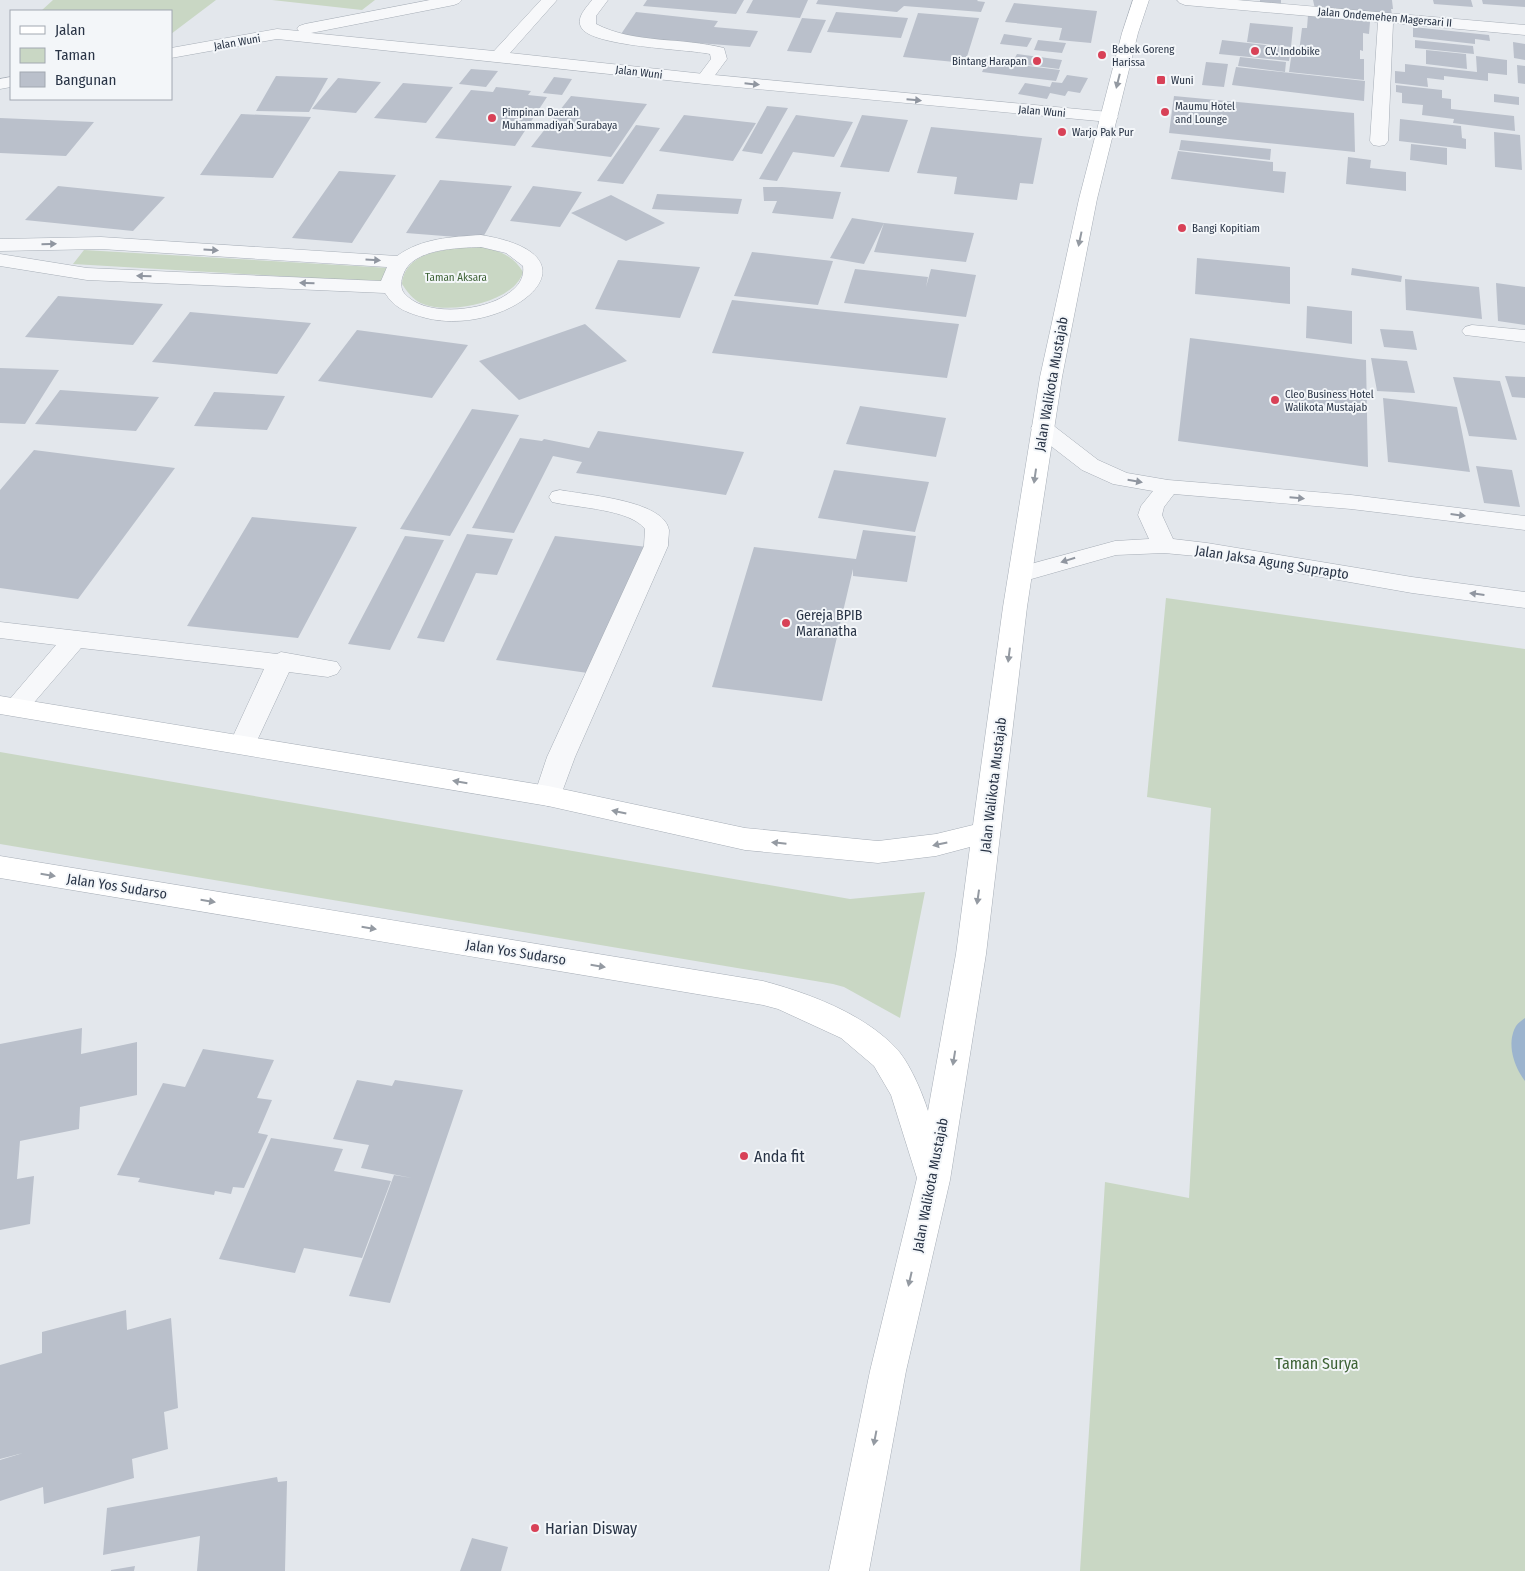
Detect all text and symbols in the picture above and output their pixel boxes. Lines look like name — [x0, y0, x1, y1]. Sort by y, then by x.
street label: Jalan Ondemehen Magersari II — [1317, 5, 1453, 30]
legend — [10, 10, 172, 100]
text: Jalan — [55, 21, 85, 39]
street label: Jalan Wuni — [213, 32, 262, 53]
place label: Bebek Goreng Harissa — [1112, 43, 1175, 69]
marker: CV. Indobike — [1249, 45, 1261, 57]
place label: CV. Indobike — [1265, 45, 1320, 58]
text: Taman — [55, 46, 95, 64]
marker: Bebek Goreng Harissa — [1096, 49, 1108, 61]
place label: Bintang Harapan — [952, 55, 1027, 68]
marker: Bintang Harapan — [1031, 55, 1043, 67]
street label: Jalan Wuni — [615, 63, 663, 82]
text: Bangunan — [55, 71, 116, 89]
one-way arrow — [1114, 73, 1122, 88]
marker: Wuni — [1155, 74, 1167, 86]
place label: Wuni — [1171, 74, 1194, 87]
one-way arrow — [744, 80, 760, 88]
one-way arrow — [906, 96, 922, 104]
place label: Maumu Hotel and Lounge — [1175, 100, 1235, 126]
street label: Jalan Wuni — [1018, 103, 1066, 120]
place label: Pimpinan Daerah Muhammadiyah Surabaya — [502, 106, 617, 132]
marker: Maumu Hotel and Lounge — [1159, 106, 1171, 118]
marker: Pimpinan Daerah Muhammadiyah Surabaya — [486, 112, 498, 124]
marker: Warjo Pak Pur — [1056, 126, 1068, 138]
place label: Warjo Pak Pur — [1072, 126, 1134, 139]
marker: Bangi Kopitiam — [1176, 222, 1188, 234]
place label: Bangi Kopitiam — [1192, 222, 1260, 235]
one-way arrow — [1076, 231, 1084, 246]
one-way arrow — [41, 240, 57, 248]
one-way arrow — [203, 247, 219, 255]
one-way arrow — [365, 257, 381, 265]
park label: Taman Aksara — [425, 271, 487, 284]
one-way arrow — [136, 272, 152, 280]
one-way arrow — [298, 279, 314, 287]
street label: Jalan Walikota Mustajab — [1031, 315, 1072, 453]
place label: Cleo Business Hotel Walikota Mustajab — [1285, 388, 1374, 414]
marker: Cleo Business Hotel Walikota Mustajab — [1269, 394, 1281, 406]
one-way arrow — [1031, 469, 1039, 485]
one-way arrow — [1128, 478, 1144, 486]
one-way arrow — [1289, 494, 1305, 502]
one-way arrow — [1451, 511, 1467, 519]
street label: Jalan Jaksa Agung Suprapto — [1194, 542, 1350, 583]
one-way arrow — [1060, 557, 1075, 565]
one-way arrow — [1468, 590, 1484, 598]
place label: Gereja BPIB Maranatha — [796, 607, 863, 640]
marker: Gereja BPIB Maranatha — [780, 617, 792, 629]
one-way arrow — [1005, 647, 1013, 663]
street label: Jalan Walikota Mustajab — [977, 716, 1010, 854]
one-way arrow — [451, 777, 467, 785]
one-way arrow — [612, 808, 627, 816]
one-way arrow — [770, 838, 786, 846]
one-way arrow — [933, 840, 948, 848]
street label: Jalan Yos Sudarso — [66, 870, 168, 903]
one-way arrow — [40, 871, 56, 879]
one-way arrow — [974, 890, 982, 906]
one-way arrow — [201, 898, 217, 906]
one-way arrow — [361, 924, 377, 932]
street label: Jalan Yos Sudarso — [465, 936, 567, 969]
one-way arrow — [590, 962, 606, 970]
one-way arrow — [949, 1050, 957, 1066]
street label: Jalan Walikota Mustajab — [909, 1117, 952, 1254]
place label: Anda fit — [754, 1147, 805, 1166]
marker: Anda fit — [738, 1150, 750, 1162]
one-way arrow — [906, 1271, 914, 1286]
park label: Taman Surya — [1275, 1354, 1359, 1373]
one-way arrow — [871, 1430, 879, 1445]
place label: Harian Disway — [545, 1519, 638, 1538]
marker: Harian Disway — [529, 1522, 541, 1534]

